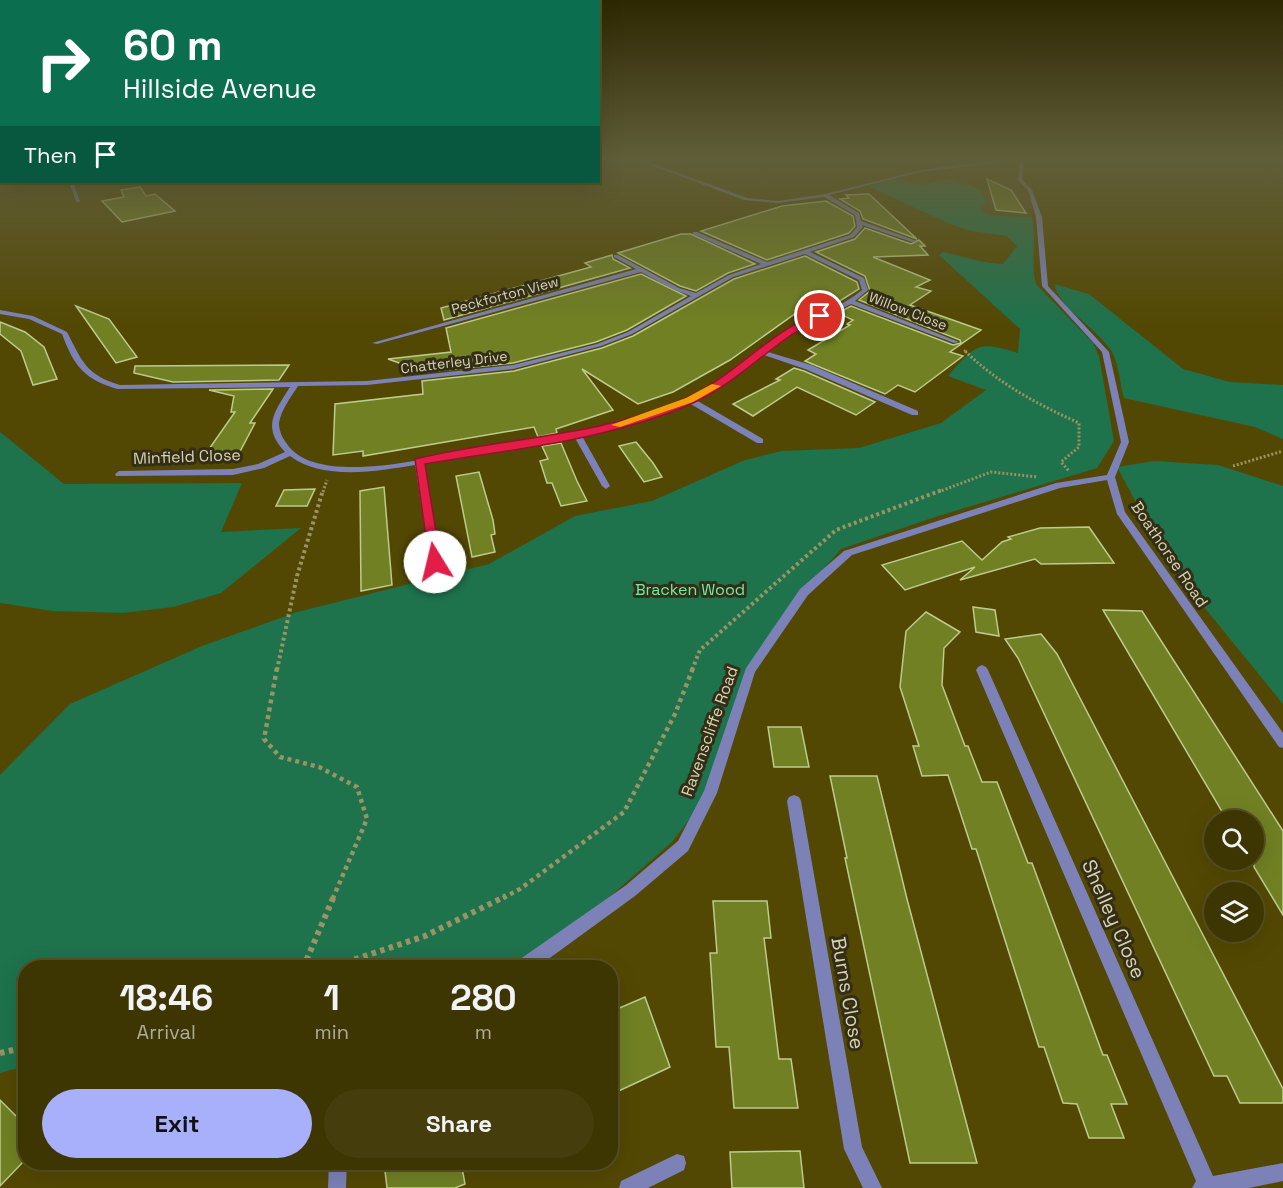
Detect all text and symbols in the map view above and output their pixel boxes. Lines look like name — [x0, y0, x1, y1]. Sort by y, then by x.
text: 60 m — [123, 19, 223, 72]
icon: right — [24, 24, 102, 102]
text: Hillside Avenue — [123, 71, 317, 106]
icon: arrive — [89, 138, 122, 171]
text: Then — [24, 141, 77, 169]
street label: Peckforton View — [449, 272, 561, 318]
street label: Willow Close — [866, 288, 950, 334]
pin — [794, 290, 845, 341]
icon: arrive — [803, 299, 836, 332]
street label: Chatterley Drive — [400, 347, 508, 377]
street label: Minfield Close — [133, 444, 241, 469]
street label: Boathorse Road — [1126, 497, 1213, 611]
position arrow — [403, 530, 467, 594]
park label: Bracken Wood — [635, 579, 745, 600]
street label: Ravenscliffe Road — [676, 663, 743, 799]
map controls — [1204, 810, 1264, 942]
button: search — [1204, 810, 1264, 870]
street label: Shelley Close — [1076, 855, 1152, 983]
button: layers — [1204, 882, 1264, 942]
street label: Burns Close — [825, 935, 871, 1051]
text: 18:46 — [119, 975, 213, 1021]
text: 1 — [324, 975, 340, 1021]
text: 280 — [450, 975, 517, 1021]
text: Arrival — [137, 1019, 196, 1045]
text: min — [315, 1019, 349, 1045]
text: m — [475, 1019, 492, 1045]
button: Exit — [42, 1089, 312, 1158]
button: Share — [324, 1089, 594, 1158]

